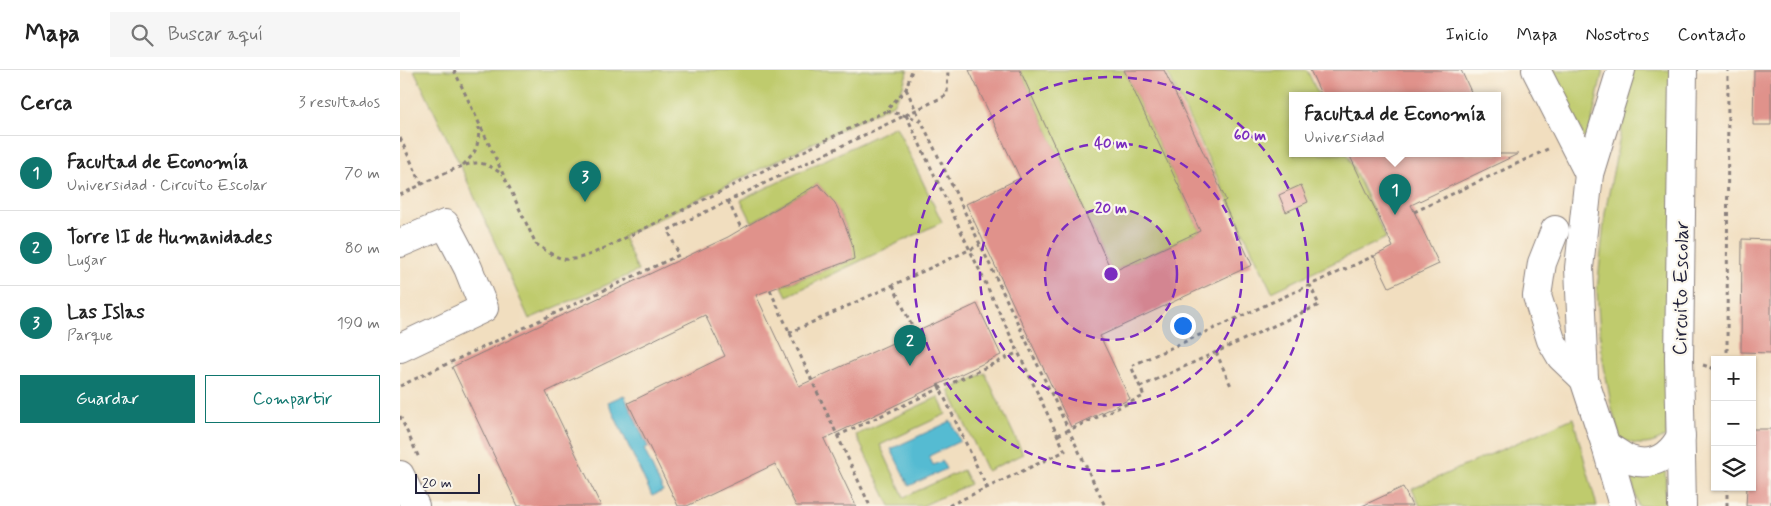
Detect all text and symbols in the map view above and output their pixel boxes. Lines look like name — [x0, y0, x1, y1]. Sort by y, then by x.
search box — [110, 12, 460, 57]
text: Mapa — [25, 19, 80, 50]
icon: search — [128, 21, 156, 49]
text: Buscar aquí — [168, 22, 263, 47]
text: Inicio — [1446, 23, 1488, 47]
text: Mapa — [1516, 23, 1557, 47]
text: Nosotros — [1585, 23, 1650, 47]
text: Contacto — [1678, 23, 1746, 47]
text: Cerca — [20, 89, 73, 117]
text: 3 resultados — [299, 92, 380, 113]
popup — [1289, 92, 1501, 157]
text: Facultad de Economía — [1304, 102, 1486, 127]
text: 60 m — [1234, 126, 1266, 146]
text: Universidad — [1304, 127, 1385, 148]
text: 40 m — [1094, 134, 1128, 154]
text: Facultad de Economía — [67, 150, 248, 175]
pin: 3 — [569, 161, 601, 202]
text: 1 — [32, 163, 40, 184]
text: 70 m — [344, 163, 380, 184]
pin: 1 — [1379, 174, 1411, 215]
text: Universidad · Circuito Escolar — [67, 175, 268, 196]
text: 20 m — [1095, 199, 1127, 219]
street label: Circuito Escolar — [1667, 220, 1696, 356]
text: Torre II de Humanidades — [67, 225, 272, 250]
text: 2 — [32, 238, 40, 259]
text: 80 m — [345, 238, 380, 259]
text: Lugar — [67, 250, 106, 271]
centre of rings — [1102, 265, 1120, 283]
text: Las Islas — [67, 300, 145, 325]
text: 3 — [32, 313, 40, 334]
text: 190 m — [337, 313, 380, 334]
your location — [1170, 313, 1196, 339]
text: Parque — [67, 325, 113, 346]
pin: 2 — [894, 325, 926, 366]
map controls — [1711, 356, 1756, 491]
button: + — [1711, 356, 1756, 401]
button: Guardar — [20, 375, 195, 423]
button: Compartir — [205, 375, 380, 423]
button: − — [1711, 401, 1756, 446]
button: layers — [1711, 446, 1756, 491]
scale bar — [415, 471, 480, 494]
text: 20 m — [422, 474, 452, 492]

